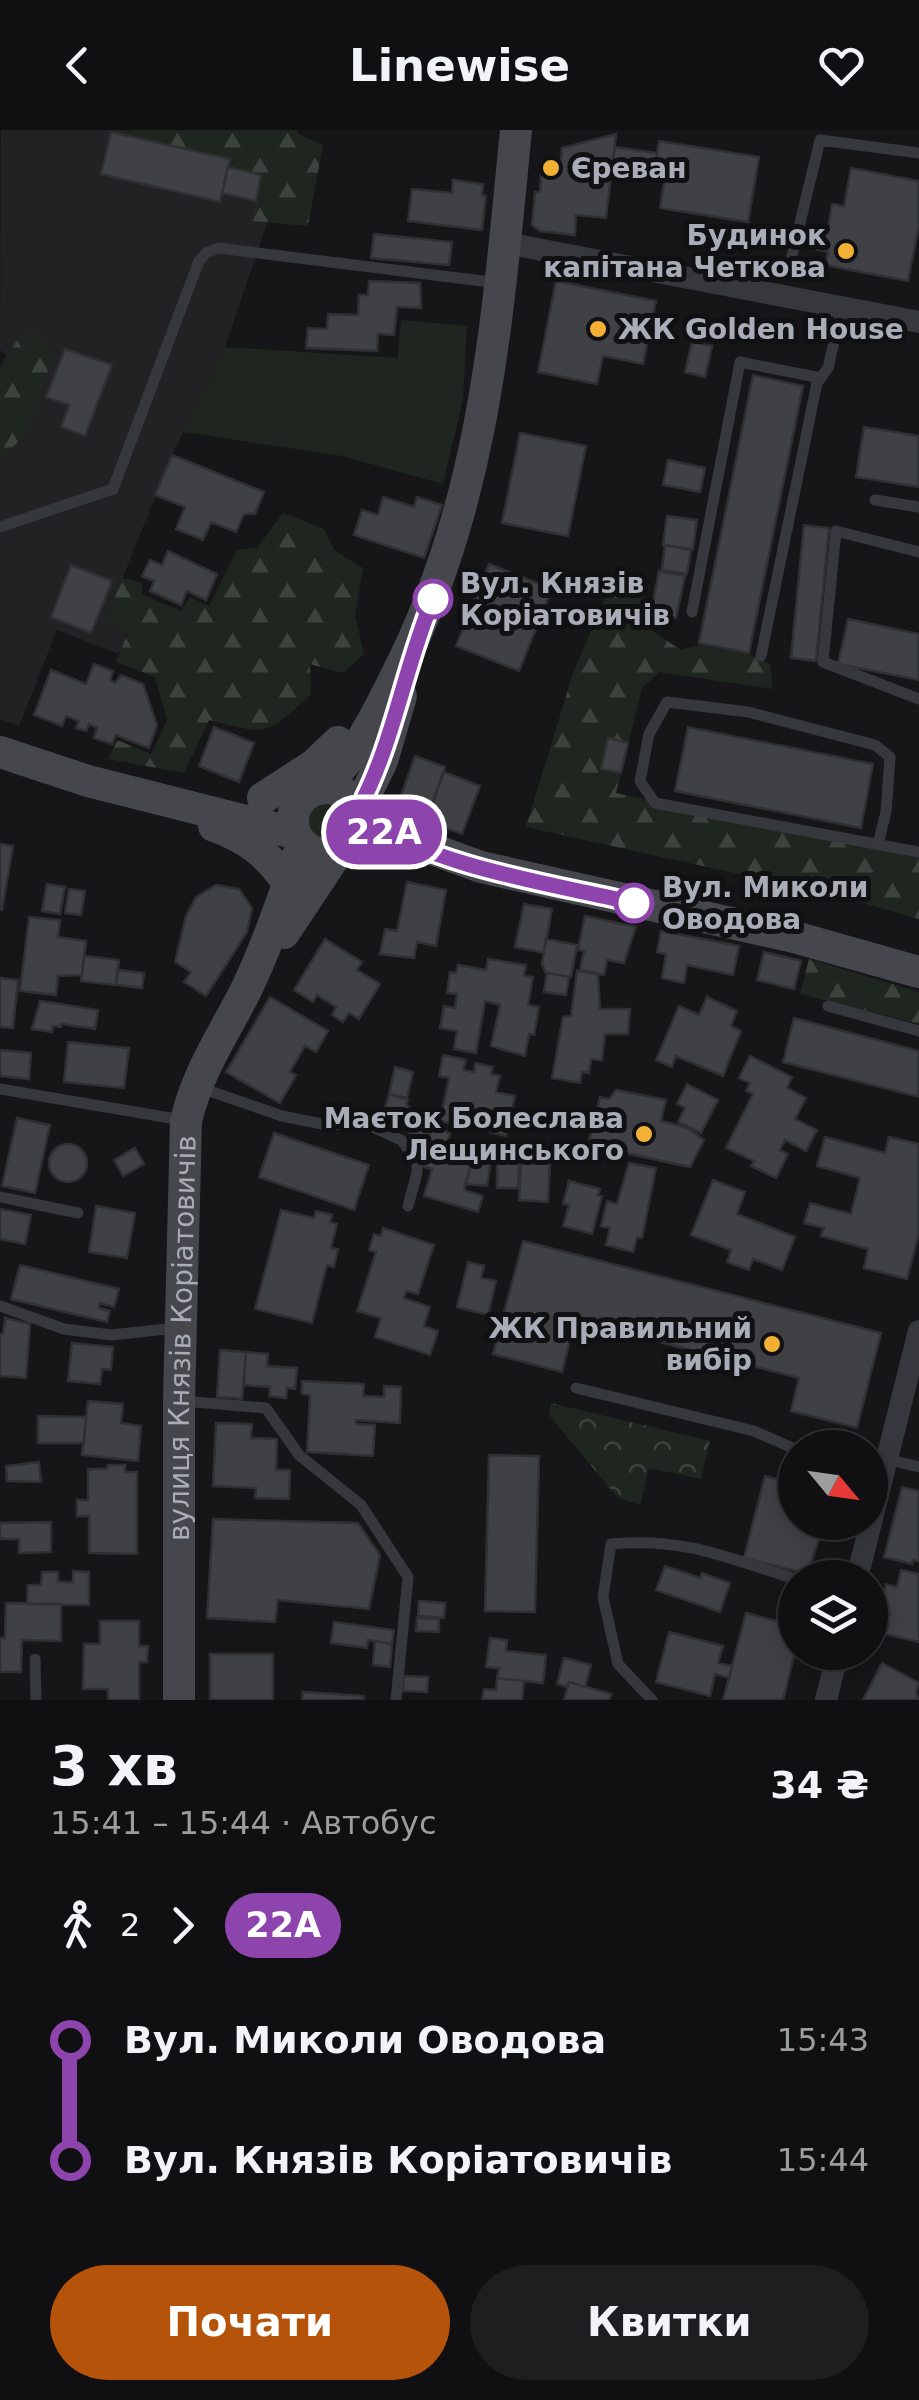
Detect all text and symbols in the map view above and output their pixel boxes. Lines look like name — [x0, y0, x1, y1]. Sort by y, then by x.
icon: back — [50, 38, 105, 93]
icon: heart — [814, 38, 869, 93]
text: Linewise — [349, 39, 570, 92]
place label: Єреван — [571, 152, 687, 185]
marker: Єреван — [540, 157, 562, 179]
place label: Будинок капітана Четкова — [543, 219, 826, 284]
marker: Будинок капітана Четкова — [835, 240, 857, 262]
place label: ЖК Golden House — [618, 313, 904, 346]
marker: ЖК Golden House — [587, 318, 609, 340]
place label: Вул. Князів Коріатовичів — [460, 567, 670, 632]
marker: Вул. Князів Коріатовичів — [414, 580, 452, 618]
line badge: 22А — [326, 800, 442, 864]
text: 22А — [346, 812, 422, 852]
place label: Вул. Миколи Оводова — [662, 871, 868, 936]
marker: Вул. Миколи Оводова — [615, 884, 653, 922]
place label: Маєток Болеслава Лещинського — [324, 1102, 624, 1167]
marker: Маєток Болеслава Лещинського — [633, 1123, 655, 1145]
street label: вулиця Князів Коріатовичів — [162, 1135, 202, 1541]
place label: ЖК Правильний вибір — [489, 1312, 752, 1377]
marker: ЖК Правильний вибір — [761, 1333, 783, 1355]
north arrow — [778, 1430, 888, 1540]
map controls — [778, 1430, 888, 1670]
button: layers — [778, 1560, 888, 1670]
text: 3 хв — [50, 1734, 178, 1798]
text: 34 ₴ — [770, 1763, 869, 1807]
text: 15:41 – 15:44 · Автобус — [50, 1804, 437, 1842]
icon: walk — [50, 1898, 105, 1953]
icon: forward — [155, 1898, 210, 1953]
text: 22А — [245, 1905, 321, 1945]
text: 2 — [120, 1906, 140, 1944]
text: Вул. Миколи Оводова — [124, 2018, 606, 2062]
text: 15:43 — [777, 2021, 869, 2059]
text: Вул. Князів Коріатовичів — [124, 2138, 672, 2182]
text: 15:44 — [777, 2141, 869, 2179]
button: Почати — [50, 2265, 450, 2380]
button: Квитки — [470, 2265, 869, 2380]

